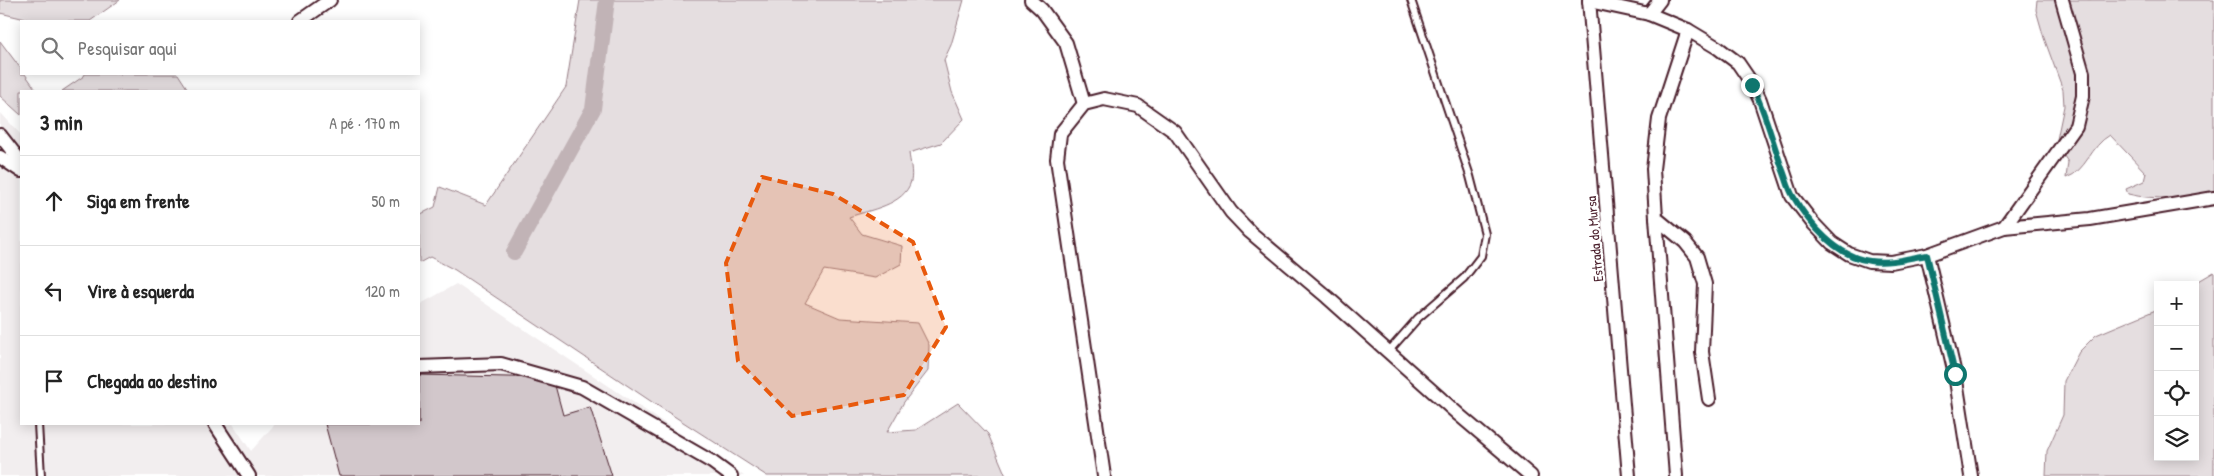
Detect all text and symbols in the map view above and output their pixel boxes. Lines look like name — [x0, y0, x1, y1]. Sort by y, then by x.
search box — [20, 20, 420, 75]
icon: search — [38, 34, 66, 62]
text: Pesquisar aqui — [78, 35, 177, 61]
route end — [1741, 74, 1764, 97]
text: 3 min — [40, 108, 83, 137]
text: A pé · 170 m — [329, 112, 400, 134]
icon: ahead — [40, 187, 68, 215]
text: Siga em frente — [87, 188, 190, 214]
text: 50 m — [372, 190, 400, 212]
street label: Estrada do Mursa — [1581, 195, 1607, 283]
icon: left — [40, 277, 68, 305]
text: Vire à esquerda — [87, 278, 194, 304]
text: 120 m — [365, 280, 400, 302]
map controls — [2154, 281, 2199, 461]
button: + — [2154, 281, 2199, 326]
button: − — [2154, 326, 2199, 371]
route start — [1944, 363, 1967, 386]
icon: arrive — [40, 367, 68, 395]
text: Chegada ao destino — [87, 368, 217, 394]
button: locate — [2154, 371, 2199, 416]
button: layers — [2154, 416, 2199, 461]

